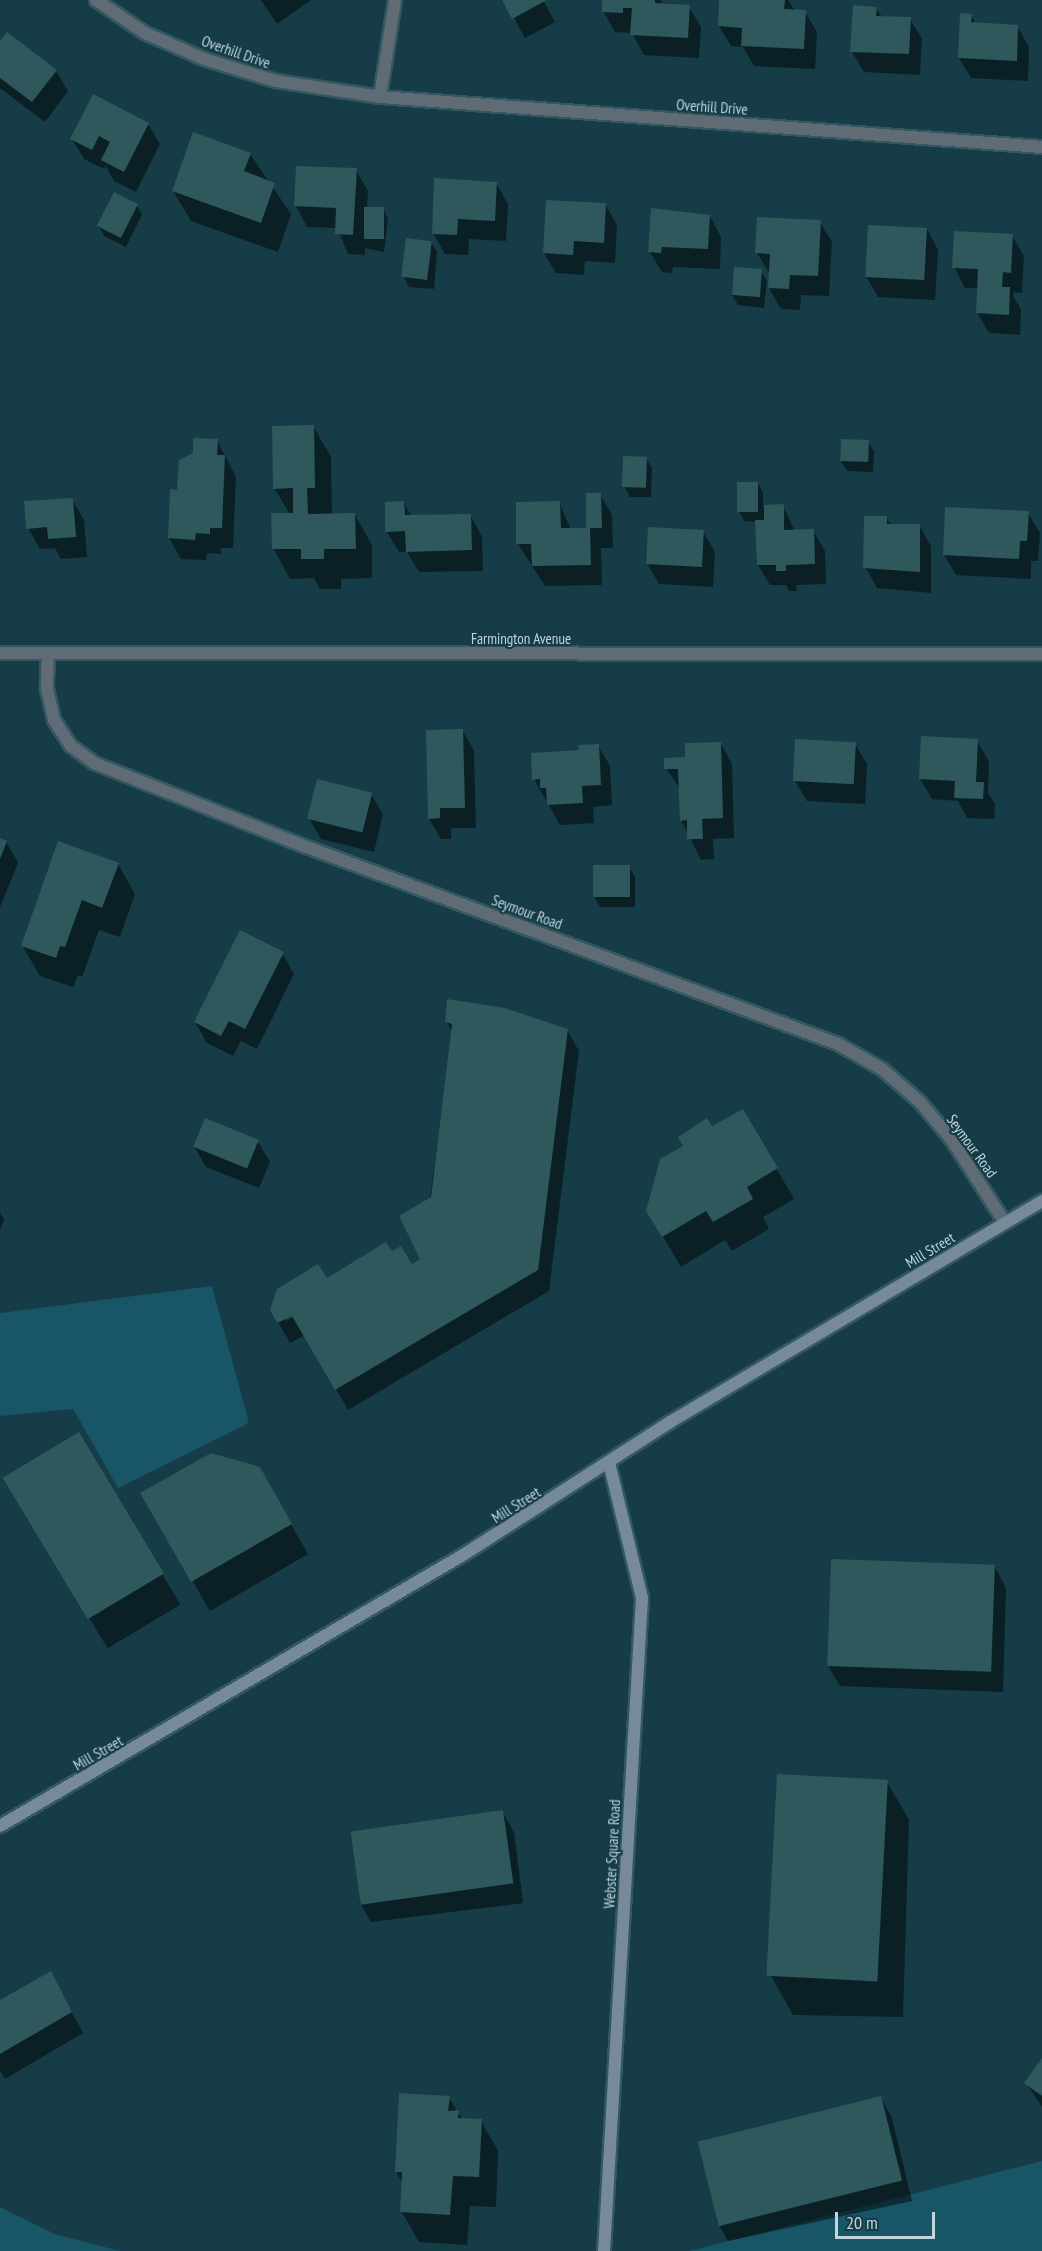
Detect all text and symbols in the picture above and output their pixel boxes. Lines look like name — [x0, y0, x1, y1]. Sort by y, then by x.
street label: Overhill Drive — [199, 32, 273, 72]
street label: Overhill Drive — [676, 96, 748, 118]
street label: Farmington Avenue — [471, 630, 571, 648]
street label: Seymour Road — [489, 891, 565, 933]
street label: Seymour Road — [943, 1111, 1001, 1181]
street label: Mill Street — [902, 1228, 958, 1272]
street label: Mill Street — [488, 1483, 544, 1527]
street label: Mill Street — [70, 1732, 126, 1774]
street label: Webster Square Road — [600, 1799, 624, 1909]
scale bar — [838, 2200, 938, 2238]
text: 20 m — [846, 2211, 878, 2234]

